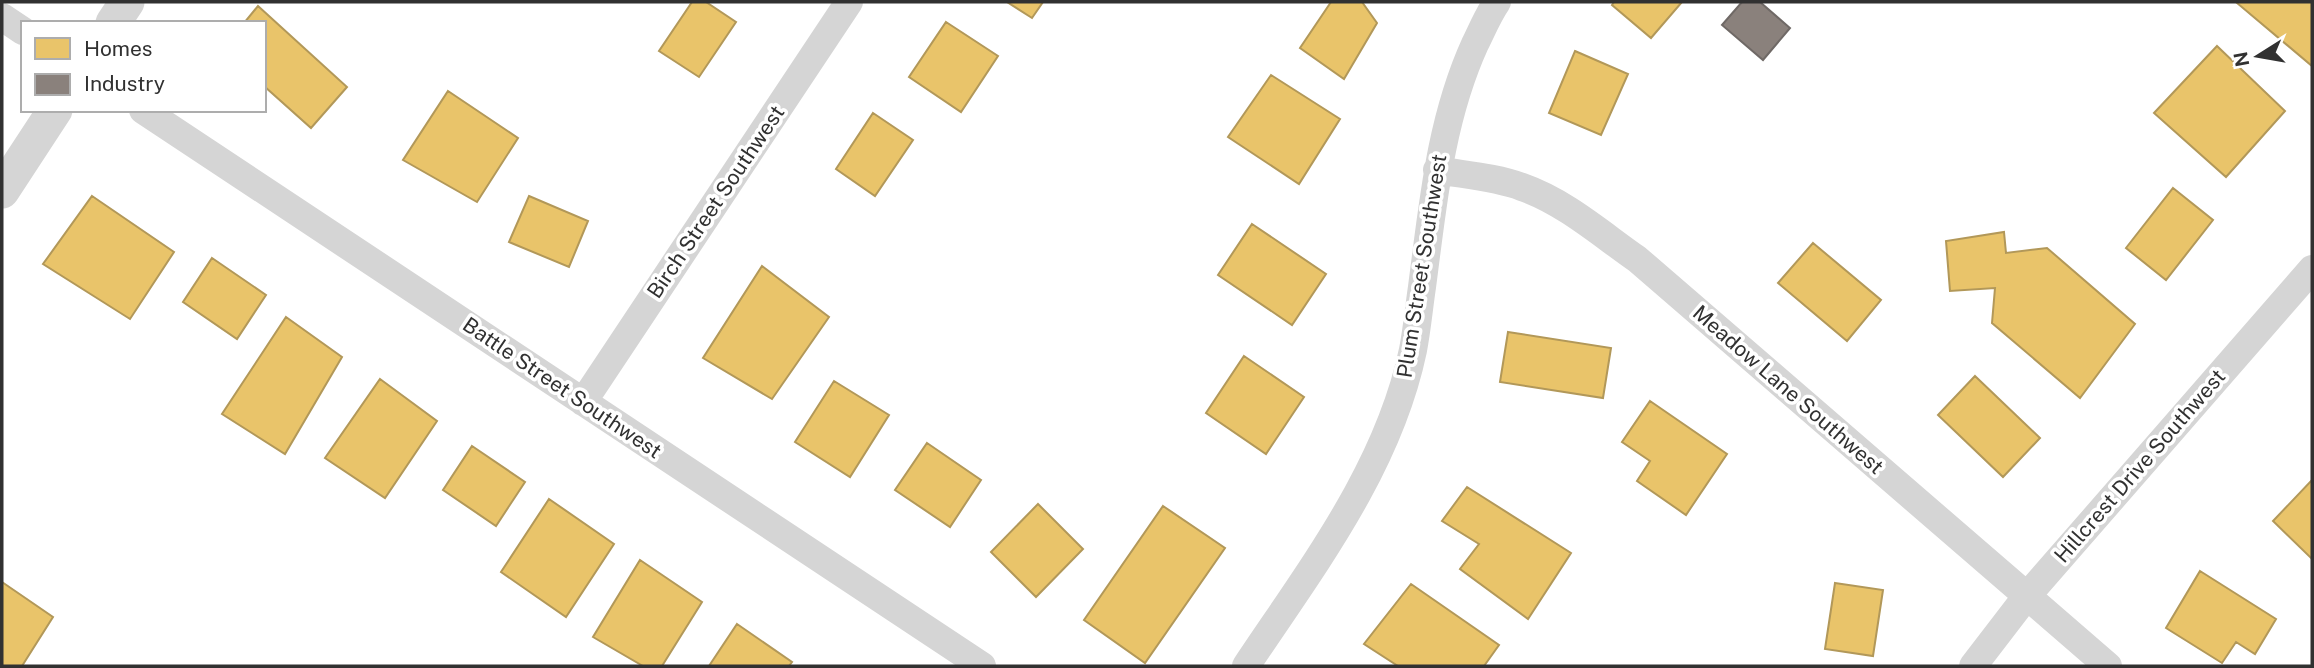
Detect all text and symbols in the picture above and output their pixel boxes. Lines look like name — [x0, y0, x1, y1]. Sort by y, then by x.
legend — [21, 21, 266, 112]
north arrow — [2223, 21, 2293, 91]
text: Homes — [84, 36, 152, 61]
text: N — [2229, 50, 2254, 69]
text: Industry — [84, 71, 165, 96]
street label: Birch Street Southwest — [642, 101, 789, 303]
street label: Plum Street Southwest — [1391, 152, 1452, 379]
street label: Meadow Lane Southwest — [1688, 300, 1889, 479]
street label: Battle Street Southwest — [458, 312, 666, 463]
street label: Hillcrest Drive Southwest — [2049, 364, 2230, 567]

